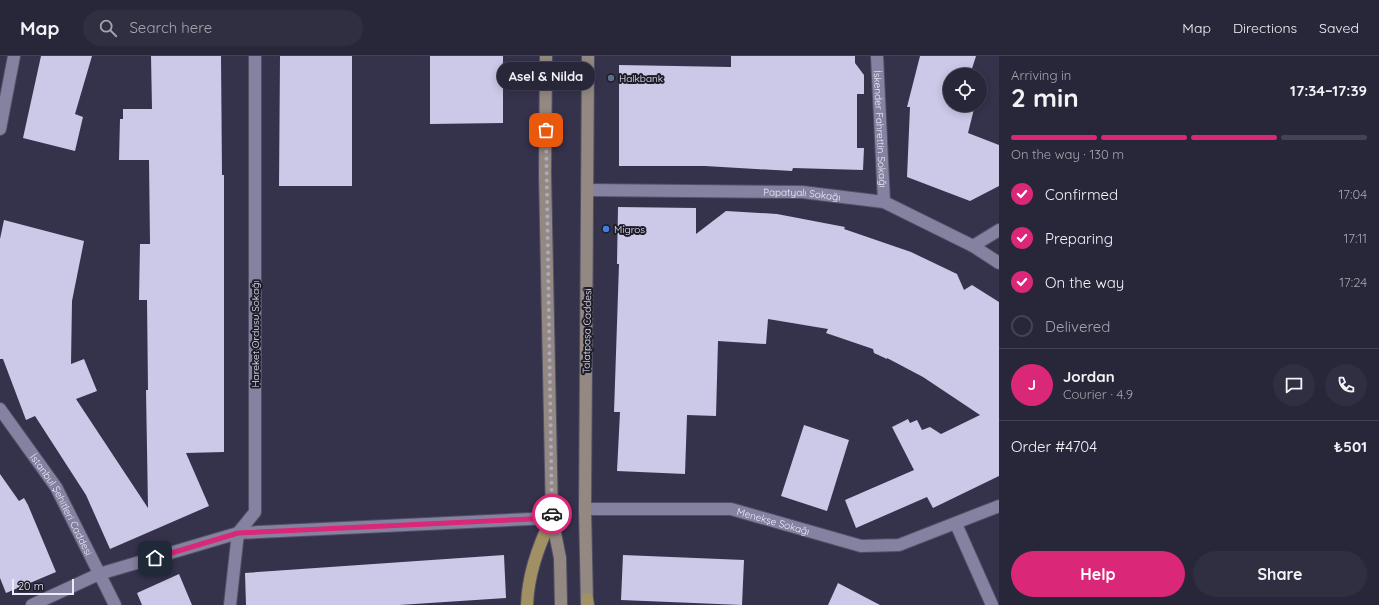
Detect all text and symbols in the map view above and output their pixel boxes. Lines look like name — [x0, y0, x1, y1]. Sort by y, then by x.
search box — [83, 10, 363, 46]
text: Map — [20, 16, 59, 40]
icon: search — [97, 17, 119, 39]
text: Search here — [129, 18, 212, 37]
text: Map — [1182, 19, 1211, 37]
text: Directions — [1233, 19, 1297, 37]
text: Saved — [1319, 19, 1359, 37]
callout: Asel & Nilda — [497, 62, 595, 90]
text: Arriving in — [1011, 67, 1071, 83]
text: Asel & Nilda — [509, 68, 583, 84]
map controls — [943, 68, 987, 112]
button: locate — [943, 68, 987, 112]
street label: İskender Fahrettin Sokağı — [871, 70, 890, 188]
place label: Halkbank — [619, 72, 663, 85]
marker: Halkbank — [606, 73, 616, 83]
text: 2 min — [1011, 81, 1079, 114]
text: 17:34–17:39 — [1290, 81, 1367, 100]
pin — [529, 113, 563, 147]
icon: bag — [535, 119, 557, 141]
text: On the way · 130 m — [1011, 146, 1124, 162]
icon: check — [1011, 183, 1033, 205]
street label: Papatyalı Sokağı — [763, 185, 841, 203]
text: Confirmed — [1045, 185, 1118, 204]
text: 17:04 — [1339, 186, 1367, 202]
place label: Migros — [614, 223, 645, 236]
marker: Migros — [601, 224, 611, 234]
icon: check — [1011, 227, 1033, 249]
text: Preparing — [1045, 229, 1113, 248]
text: 17:11 — [1343, 230, 1367, 246]
icon: check — [1011, 271, 1033, 293]
text: On the way — [1045, 273, 1124, 292]
text: 17:24 — [1339, 274, 1367, 290]
street label: Hareket Ordusu Sokağı — [249, 280, 262, 388]
street label: Talatpaşa Caddesi — [580, 288, 594, 374]
text: Delivered — [1045, 317, 1110, 336]
button: chat — [1273, 364, 1315, 406]
button: phone — [1325, 364, 1367, 406]
text: Jordan — [1063, 367, 1115, 386]
text: J — [1028, 375, 1036, 394]
text: Courier · 4.9 — [1063, 386, 1133, 402]
text: Order #4704 — [1011, 437, 1097, 456]
text: ₺501 — [1334, 437, 1367, 456]
street label: İstanbul Şehitleri Caddesi — [28, 451, 96, 558]
courier — [532, 494, 572, 534]
icon: car — [541, 503, 563, 525]
street label: Menekşe Sokağı — [735, 504, 811, 538]
pin — [138, 541, 172, 575]
icon: home — [144, 547, 166, 569]
button: Help — [1011, 551, 1185, 597]
button: Share — [1193, 551, 1367, 597]
scale bar — [12, 577, 74, 596]
text: 20 m — [18, 579, 44, 593]

